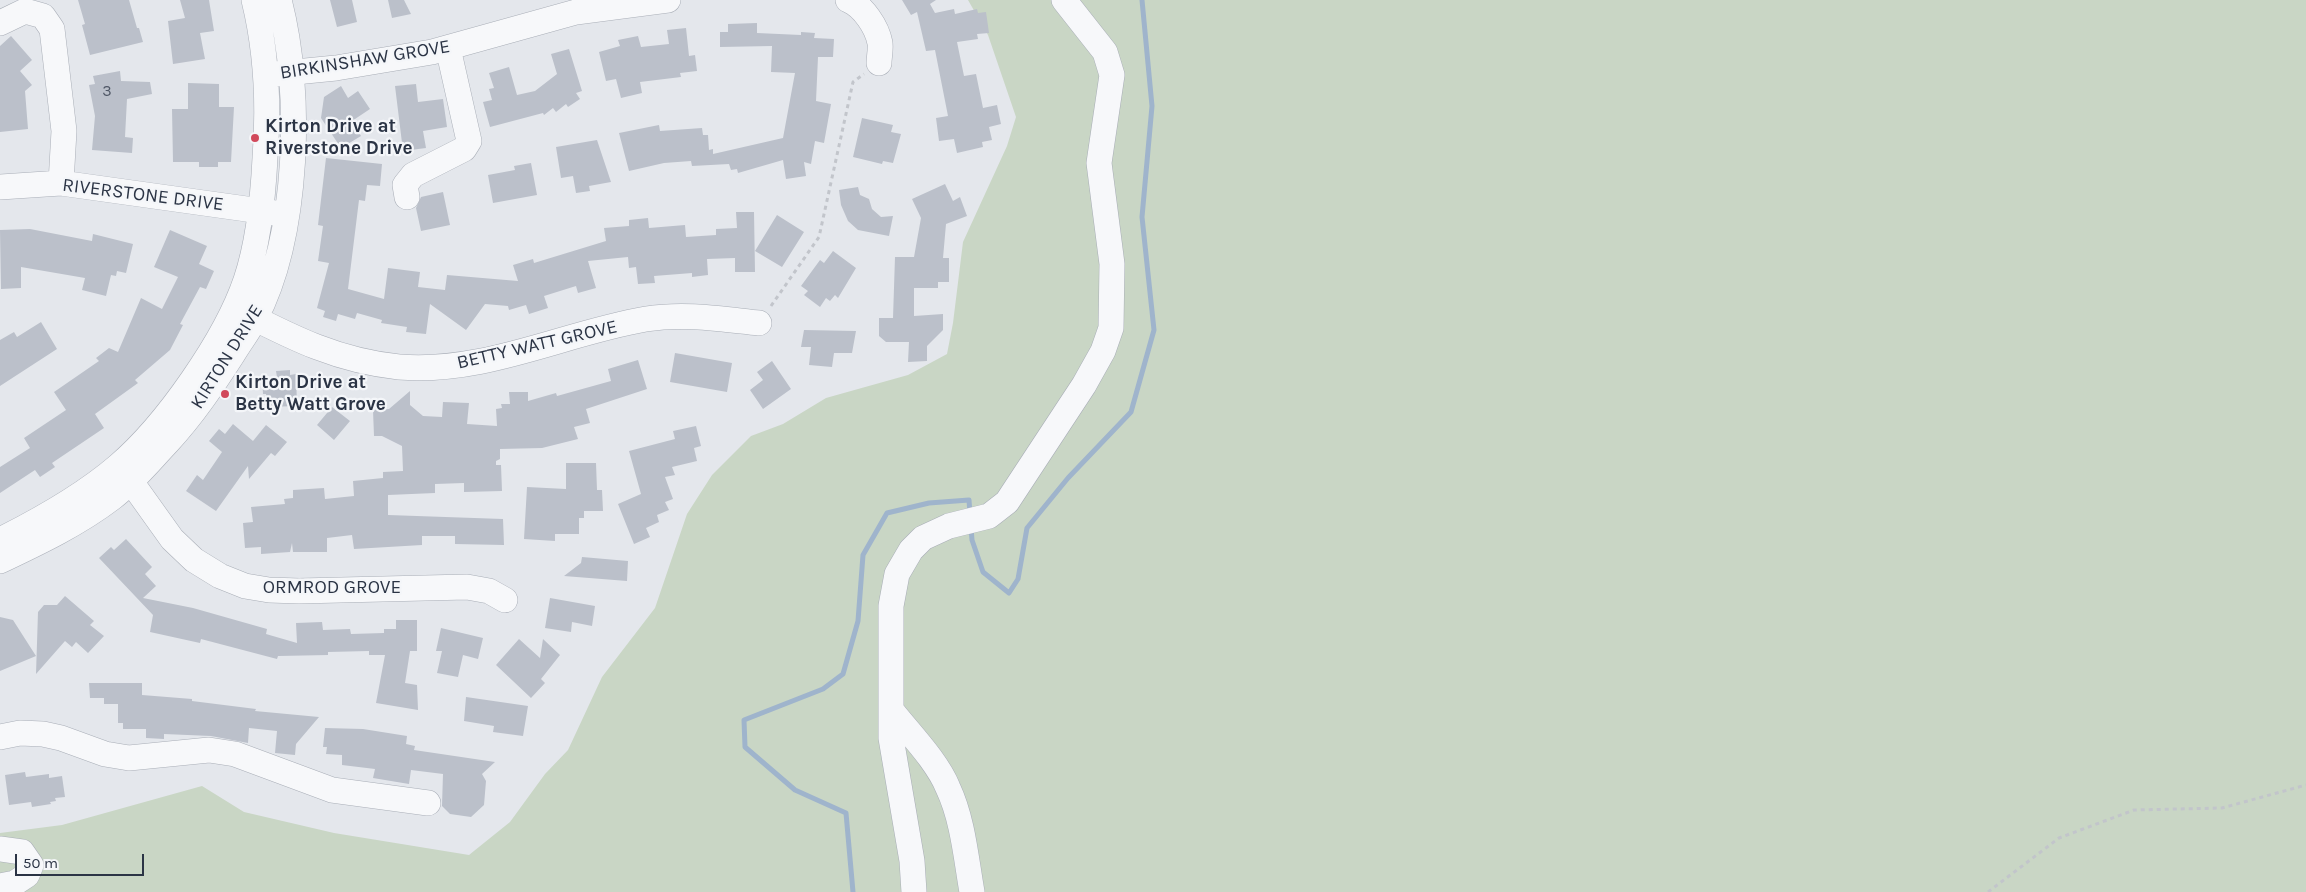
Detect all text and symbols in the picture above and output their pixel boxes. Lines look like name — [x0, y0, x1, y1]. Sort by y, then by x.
street label: BIRKINSHAW GROVE — [278, 35, 452, 85]
house number: 3 — [102, 81, 112, 101]
place label: Kirton Drive at Riverstone Drive — [265, 116, 412, 160]
marker: Kirton Drive at Riverstone Drive — [249, 132, 261, 144]
street label: RIVERSTONE DRIVE — [61, 174, 225, 216]
street label: KIRTON DRIVE — [186, 301, 268, 413]
street label: BETTY WATT GROVE — [455, 315, 619, 375]
place label: Kirton Drive at Betty Watt Grove — [235, 372, 386, 416]
marker: Kirton Drive at Betty Watt Grove — [219, 388, 231, 400]
street label: ORMROD GROVE — [263, 577, 401, 599]
scale bar — [18, 844, 146, 876]
text: 50 m — [23, 854, 58, 872]

